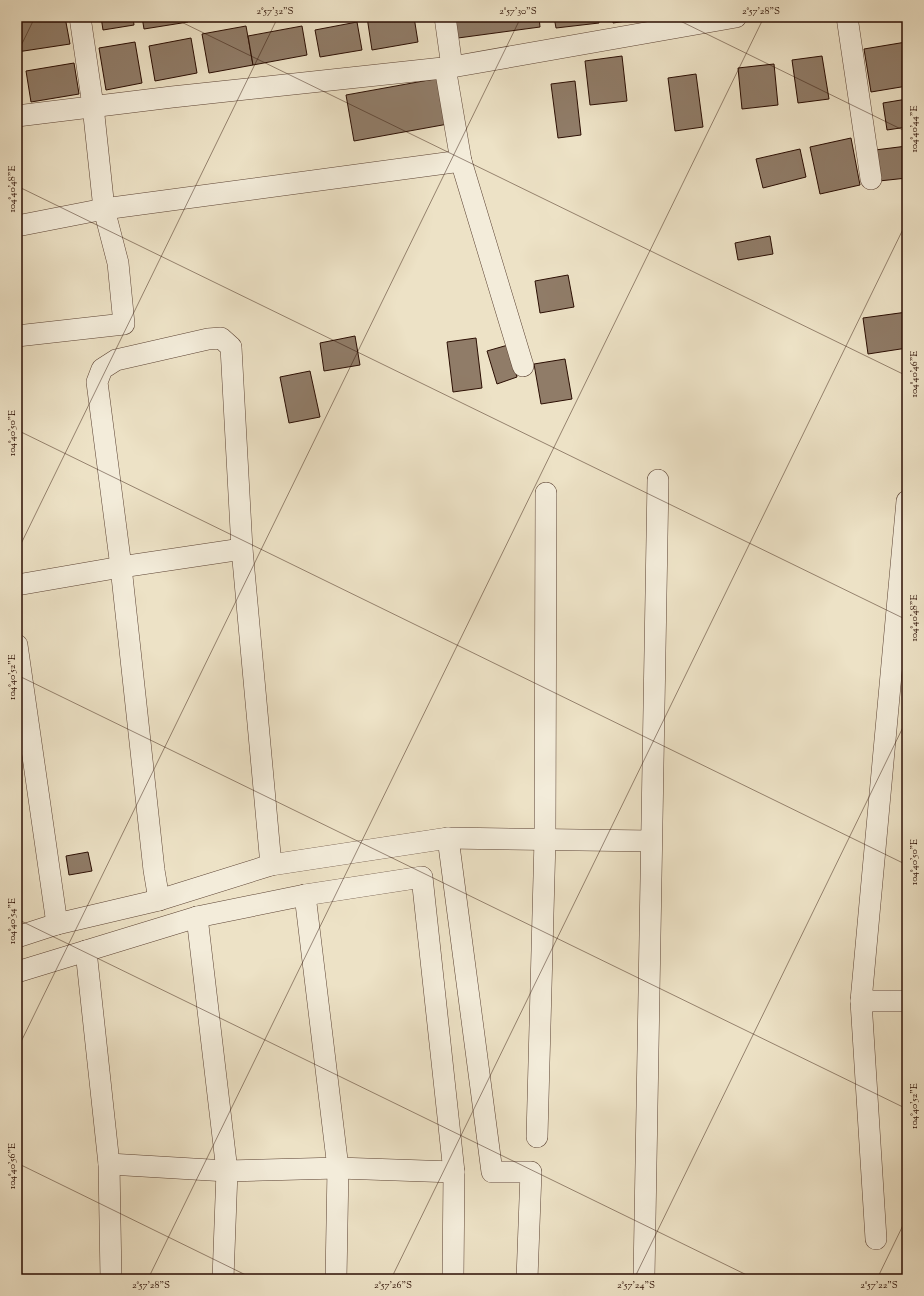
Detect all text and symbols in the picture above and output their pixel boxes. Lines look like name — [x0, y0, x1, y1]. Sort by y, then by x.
text: 2°57'32"S — [257, 4, 293, 19]
text: 2°57'30"S — [499, 4, 537, 19]
text: 2°57'28"S — [742, 4, 780, 19]
text: 104°40'44"E — [907, 106, 922, 152]
text: 104°40'48"E — [5, 166, 20, 212]
text: 104°40'46"E — [907, 351, 922, 397]
text: 104°40'50"E — [5, 410, 20, 456]
text: 104°40'48"E — [907, 595, 922, 641]
text: 104°40'52"E — [5, 654, 20, 700]
text: 104°40'50"E — [907, 839, 922, 885]
text: 104°40'54"E — [5, 898, 20, 944]
text: 104°40'52"E — [907, 1083, 922, 1129]
text: 104°40'56"E — [5, 1143, 20, 1189]
text: 2°57'28"S — [132, 1278, 170, 1293]
text: 2°57'26"S — [374, 1278, 412, 1293]
text: 2°57'24"S — [617, 1278, 655, 1293]
text: 2°57'22"S — [860, 1278, 898, 1293]

